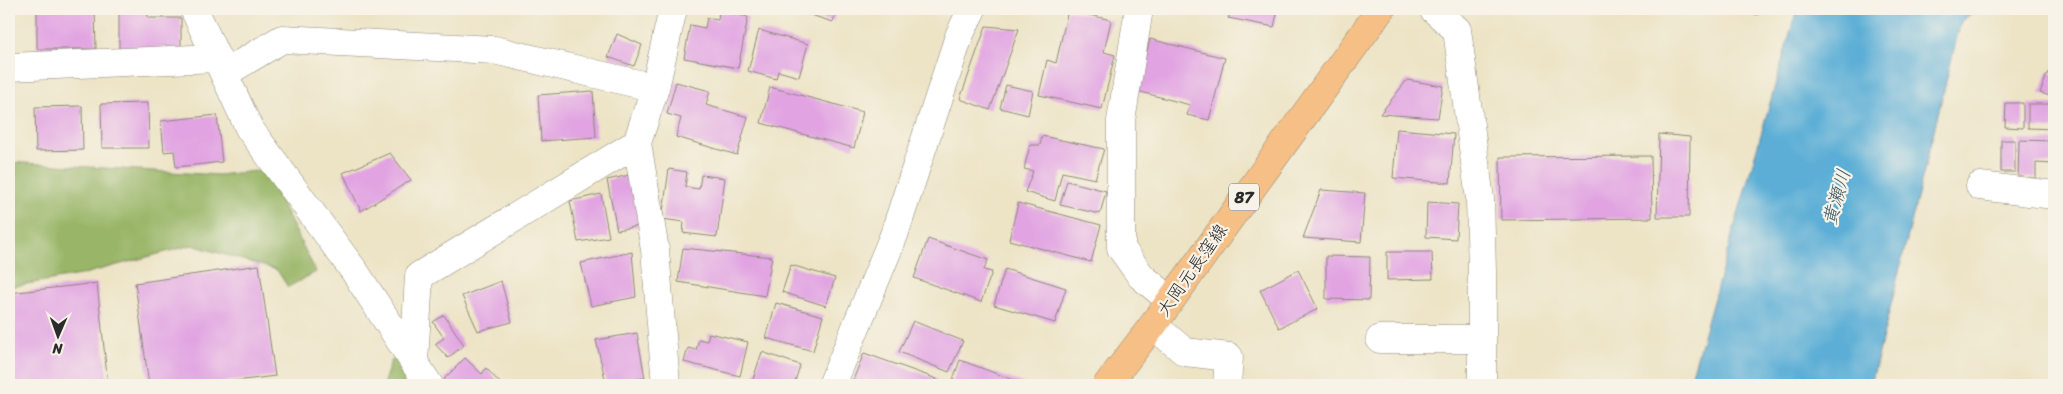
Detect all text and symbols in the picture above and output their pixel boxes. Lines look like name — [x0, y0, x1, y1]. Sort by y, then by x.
water label: 黄瀬川 — [1813, 165, 1860, 229]
road number: 87 — [1229, 183, 1259, 210]
street label: 大岡元長窪線 — [1148, 217, 1236, 323]
north arrow — [32, 312, 82, 362]
text: N — [52, 336, 64, 361]

